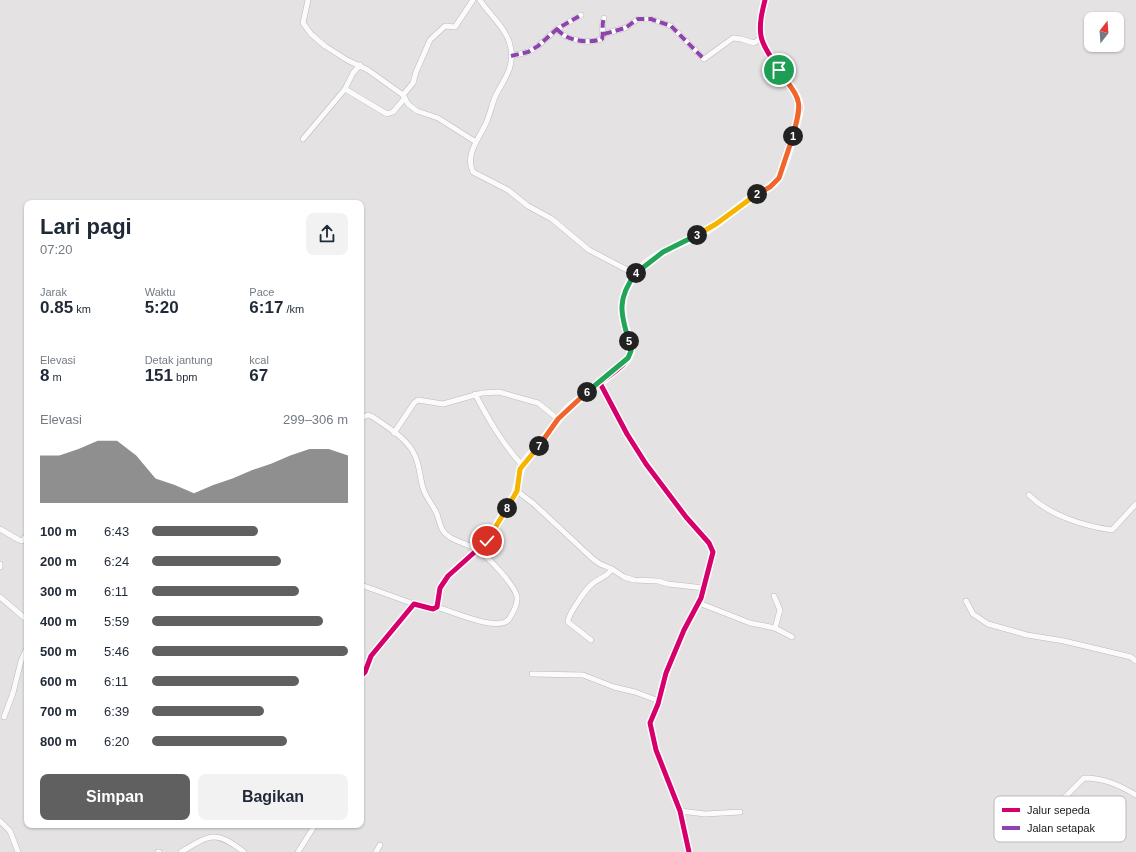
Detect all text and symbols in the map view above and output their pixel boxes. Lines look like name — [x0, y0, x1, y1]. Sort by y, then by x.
north arrow — [1084, 12, 1124, 52]
map controls — [1084, 12, 1124, 52]
pin — [762, 53, 796, 87]
icon: arrive — [768, 59, 790, 81]
pin: 1 — [783, 126, 803, 146]
text: 1 — [790, 130, 796, 142]
pin: 2 — [747, 184, 767, 204]
text: 2 — [754, 188, 760, 200]
button: share — [306, 213, 348, 255]
text: Lari pagi — [40, 214, 132, 239]
pin: 3 — [687, 225, 707, 245]
text: 3 — [694, 229, 700, 241]
text: 07:20 — [40, 242, 73, 257]
pin: 4 — [626, 263, 646, 283]
text: 4 — [633, 267, 639, 279]
text: Jarak — [40, 286, 67, 298]
text: Waktu — [145, 286, 175, 298]
text: Pace — [249, 286, 274, 298]
text: 0.85 — [40, 298, 73, 317]
text: 5:20 — [145, 298, 179, 317]
text: 6:17 — [249, 298, 283, 317]
text: km — [73, 303, 91, 315]
text: /km — [283, 303, 304, 315]
pin: 5 — [619, 331, 639, 351]
text: 5 — [626, 335, 632, 347]
text: Elevasi — [40, 354, 75, 366]
text: Detak jantung — [145, 354, 213, 366]
text: kcal — [249, 354, 269, 366]
text: 8 — [40, 366, 49, 385]
text: 151 — [145, 366, 173, 385]
text: 67 — [249, 366, 268, 385]
text: m — [49, 371, 62, 383]
text: bpm — [173, 371, 198, 383]
pin: 6 — [577, 382, 597, 402]
text: 6 — [584, 386, 590, 398]
text: Elevasi — [40, 412, 82, 427]
text: 299–306 m — [283, 412, 348, 427]
pin: 7 — [529, 436, 549, 456]
text: 7 — [536, 440, 542, 452]
pin: 8 — [497, 498, 517, 518]
text: 8 — [504, 502, 510, 514]
text: 100 m — [40, 524, 77, 539]
text: 6:43 — [104, 524, 129, 539]
pin — [470, 524, 504, 558]
icon: check — [476, 530, 498, 552]
text: 200 m — [40, 554, 77, 569]
text: 6:24 — [104, 554, 129, 569]
text: 300 m — [40, 584, 77, 599]
text: 6:11 — [104, 584, 128, 599]
text: 400 m — [40, 614, 77, 629]
text: 5:59 — [104, 614, 129, 629]
text: 500 m — [40, 644, 77, 659]
text: 5:46 — [104, 644, 129, 659]
text: 600 m — [40, 674, 77, 689]
text: 6:11 — [104, 674, 128, 689]
text: 700 m — [40, 704, 77, 719]
text: 6:39 — [104, 704, 129, 719]
text: 800 m — [40, 734, 77, 749]
text: 6:20 — [104, 734, 129, 749]
button: Simpan — [40, 774, 190, 820]
button: Bagikan — [198, 774, 348, 820]
legend — [994, 796, 1126, 842]
text: Jalur sepeda — [1027, 804, 1091, 816]
text: Jalan setapak — [1027, 822, 1095, 834]

